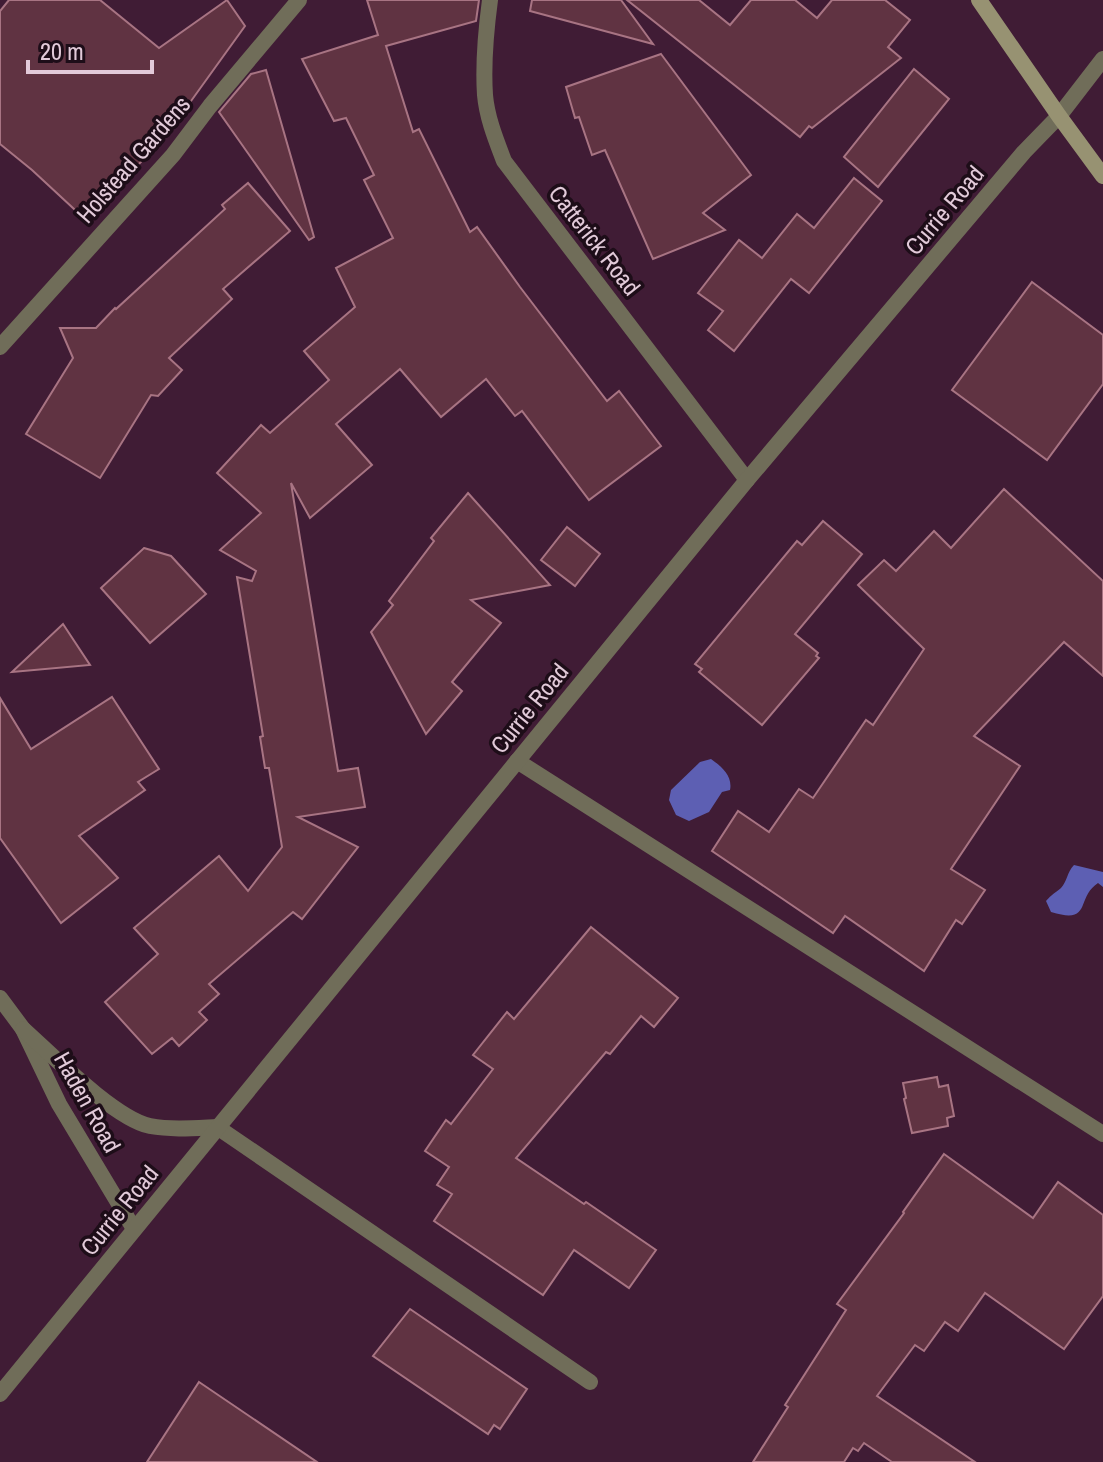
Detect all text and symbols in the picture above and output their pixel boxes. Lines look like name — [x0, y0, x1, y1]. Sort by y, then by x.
scale bar — [28, 24, 152, 74]
text: 20 m — [40, 35, 84, 67]
street label: Holstead Gardens — [69, 89, 197, 229]
street label: Currie Road — [897, 159, 991, 261]
street label: Catterick Road — [542, 178, 648, 302]
street label: Currie Road — [483, 656, 575, 760]
street label: Haden Road — [47, 1046, 129, 1158]
street label: Currie Road — [73, 1158, 165, 1262]

